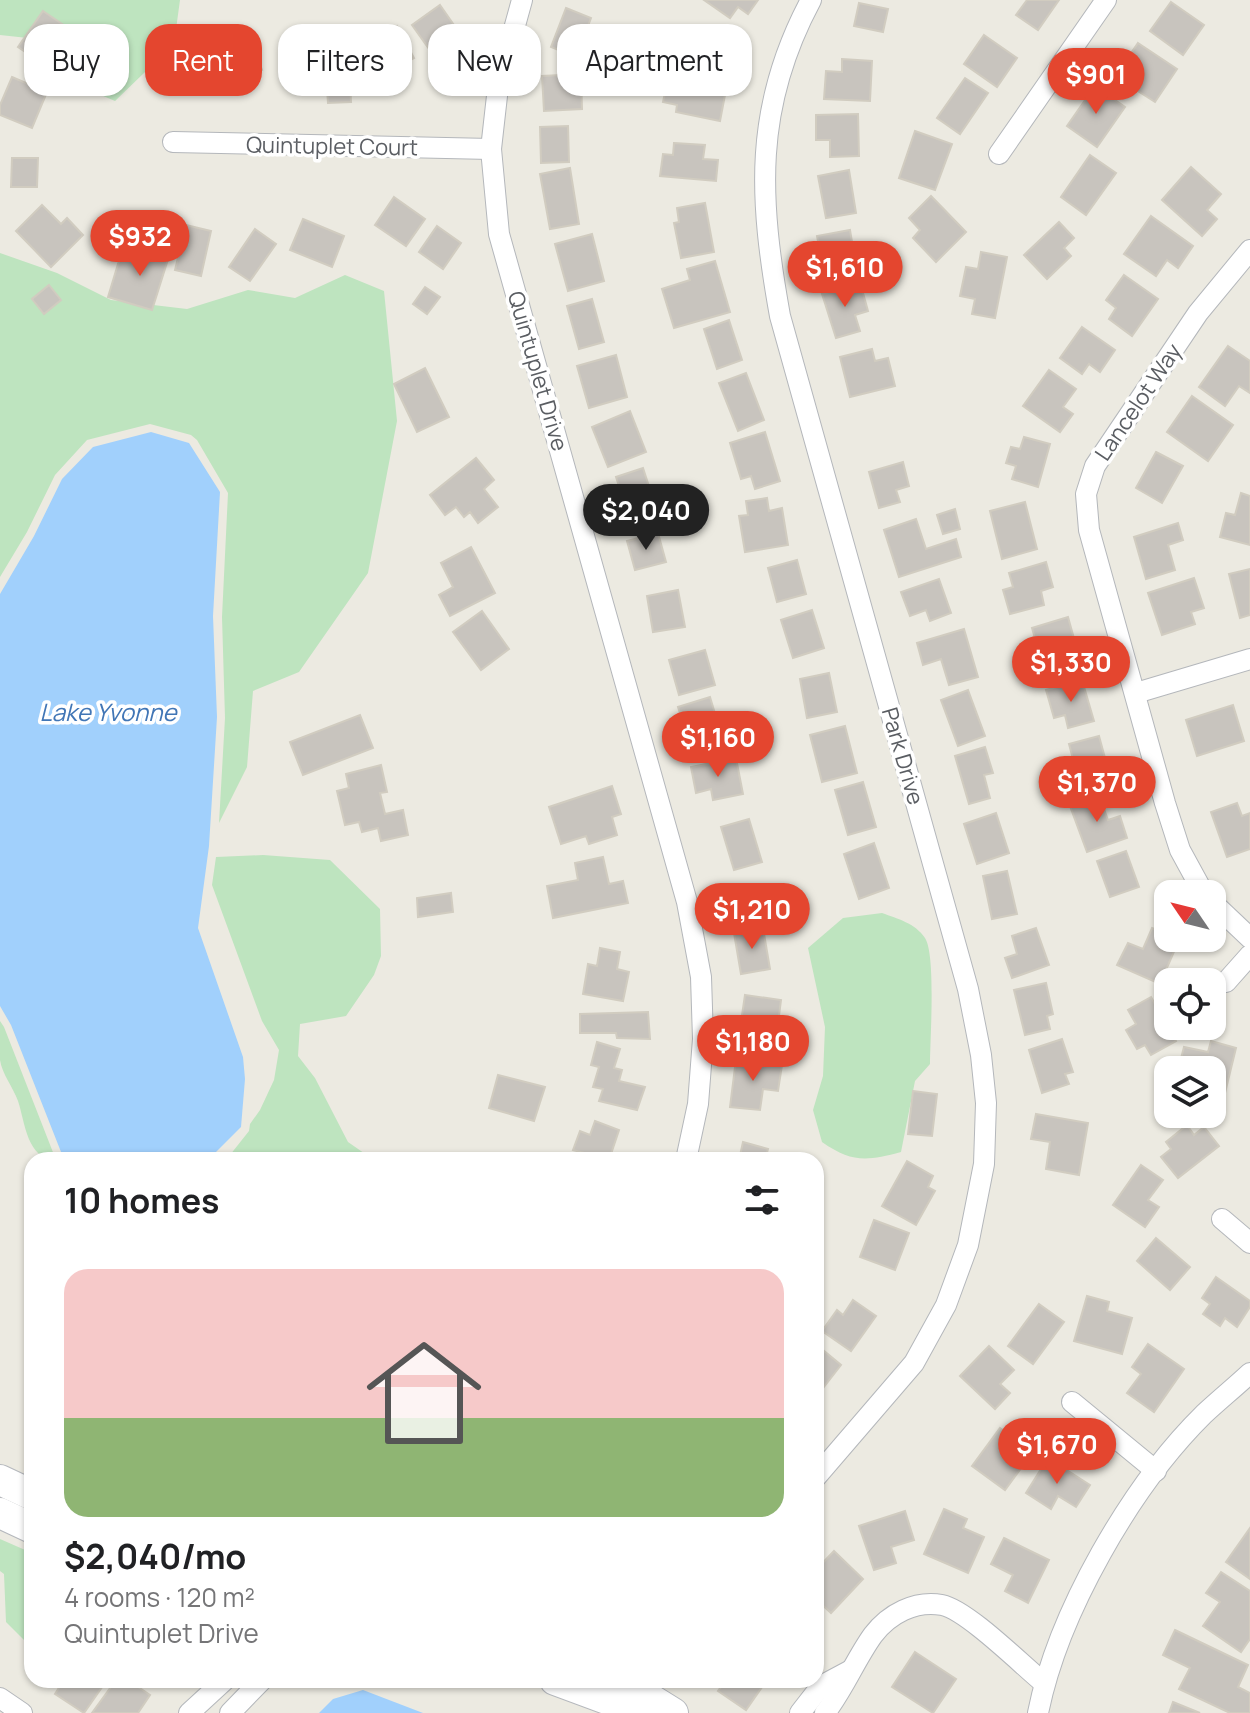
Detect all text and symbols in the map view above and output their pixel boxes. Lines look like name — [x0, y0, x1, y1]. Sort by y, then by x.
chip: Buy — [24, 24, 129, 96]
chip: Rent — [145, 24, 262, 96]
chip: Filters — [278, 24, 412, 96]
chip: New — [428, 24, 541, 96]
chip: Apartment — [557, 24, 752, 96]
pin: $901 — [1049, 48, 1143, 116]
text: $901 — [1066, 56, 1126, 92]
street label: Quintuplet Court — [246, 130, 418, 163]
pin: $932 — [93, 210, 187, 278]
text: $932 — [108, 218, 172, 254]
pin: $1,610 — [780, 241, 910, 309]
text: $1,610 — [806, 249, 884, 285]
street label: Quintuplet Drive — [501, 288, 575, 454]
street label: Lancelot Way — [1088, 337, 1188, 466]
pin: $2,040 — [581, 484, 711, 552]
text: $2,040 — [601, 492, 691, 528]
pin: $1,330 — [1006, 636, 1136, 704]
text: $1,330 — [1030, 644, 1112, 680]
water label: Lake Yvonne — [40, 695, 178, 728]
street label: Park Drive — [875, 704, 931, 808]
pin: $1,160 — [653, 711, 783, 779]
text: $1,160 — [680, 719, 756, 755]
pin: $1,370 — [1032, 756, 1162, 824]
text: $1,370 — [1057, 764, 1137, 800]
north arrow — [1154, 880, 1226, 952]
map controls — [1154, 880, 1226, 1128]
pin: $1,210 — [687, 883, 817, 951]
text: $1,210 — [713, 891, 791, 927]
button: locate — [1154, 968, 1226, 1040]
pin: $1,180 — [688, 1015, 818, 1083]
text: $1,180 — [715, 1023, 791, 1059]
button: layers — [1154, 1056, 1226, 1128]
text: 10 homes — [64, 1177, 220, 1223]
icon: filters — [740, 1178, 784, 1222]
icon: home — [352, 1321, 496, 1465]
pin: $1,670 — [992, 1418, 1122, 1486]
text: $1,670 — [1016, 1426, 1098, 1462]
text: $2,040/mo — [64, 1533, 246, 1579]
text: 4 rooms · 120 m² — [64, 1579, 255, 1615]
text: Quintuplet Drive — [64, 1615, 259, 1651]

